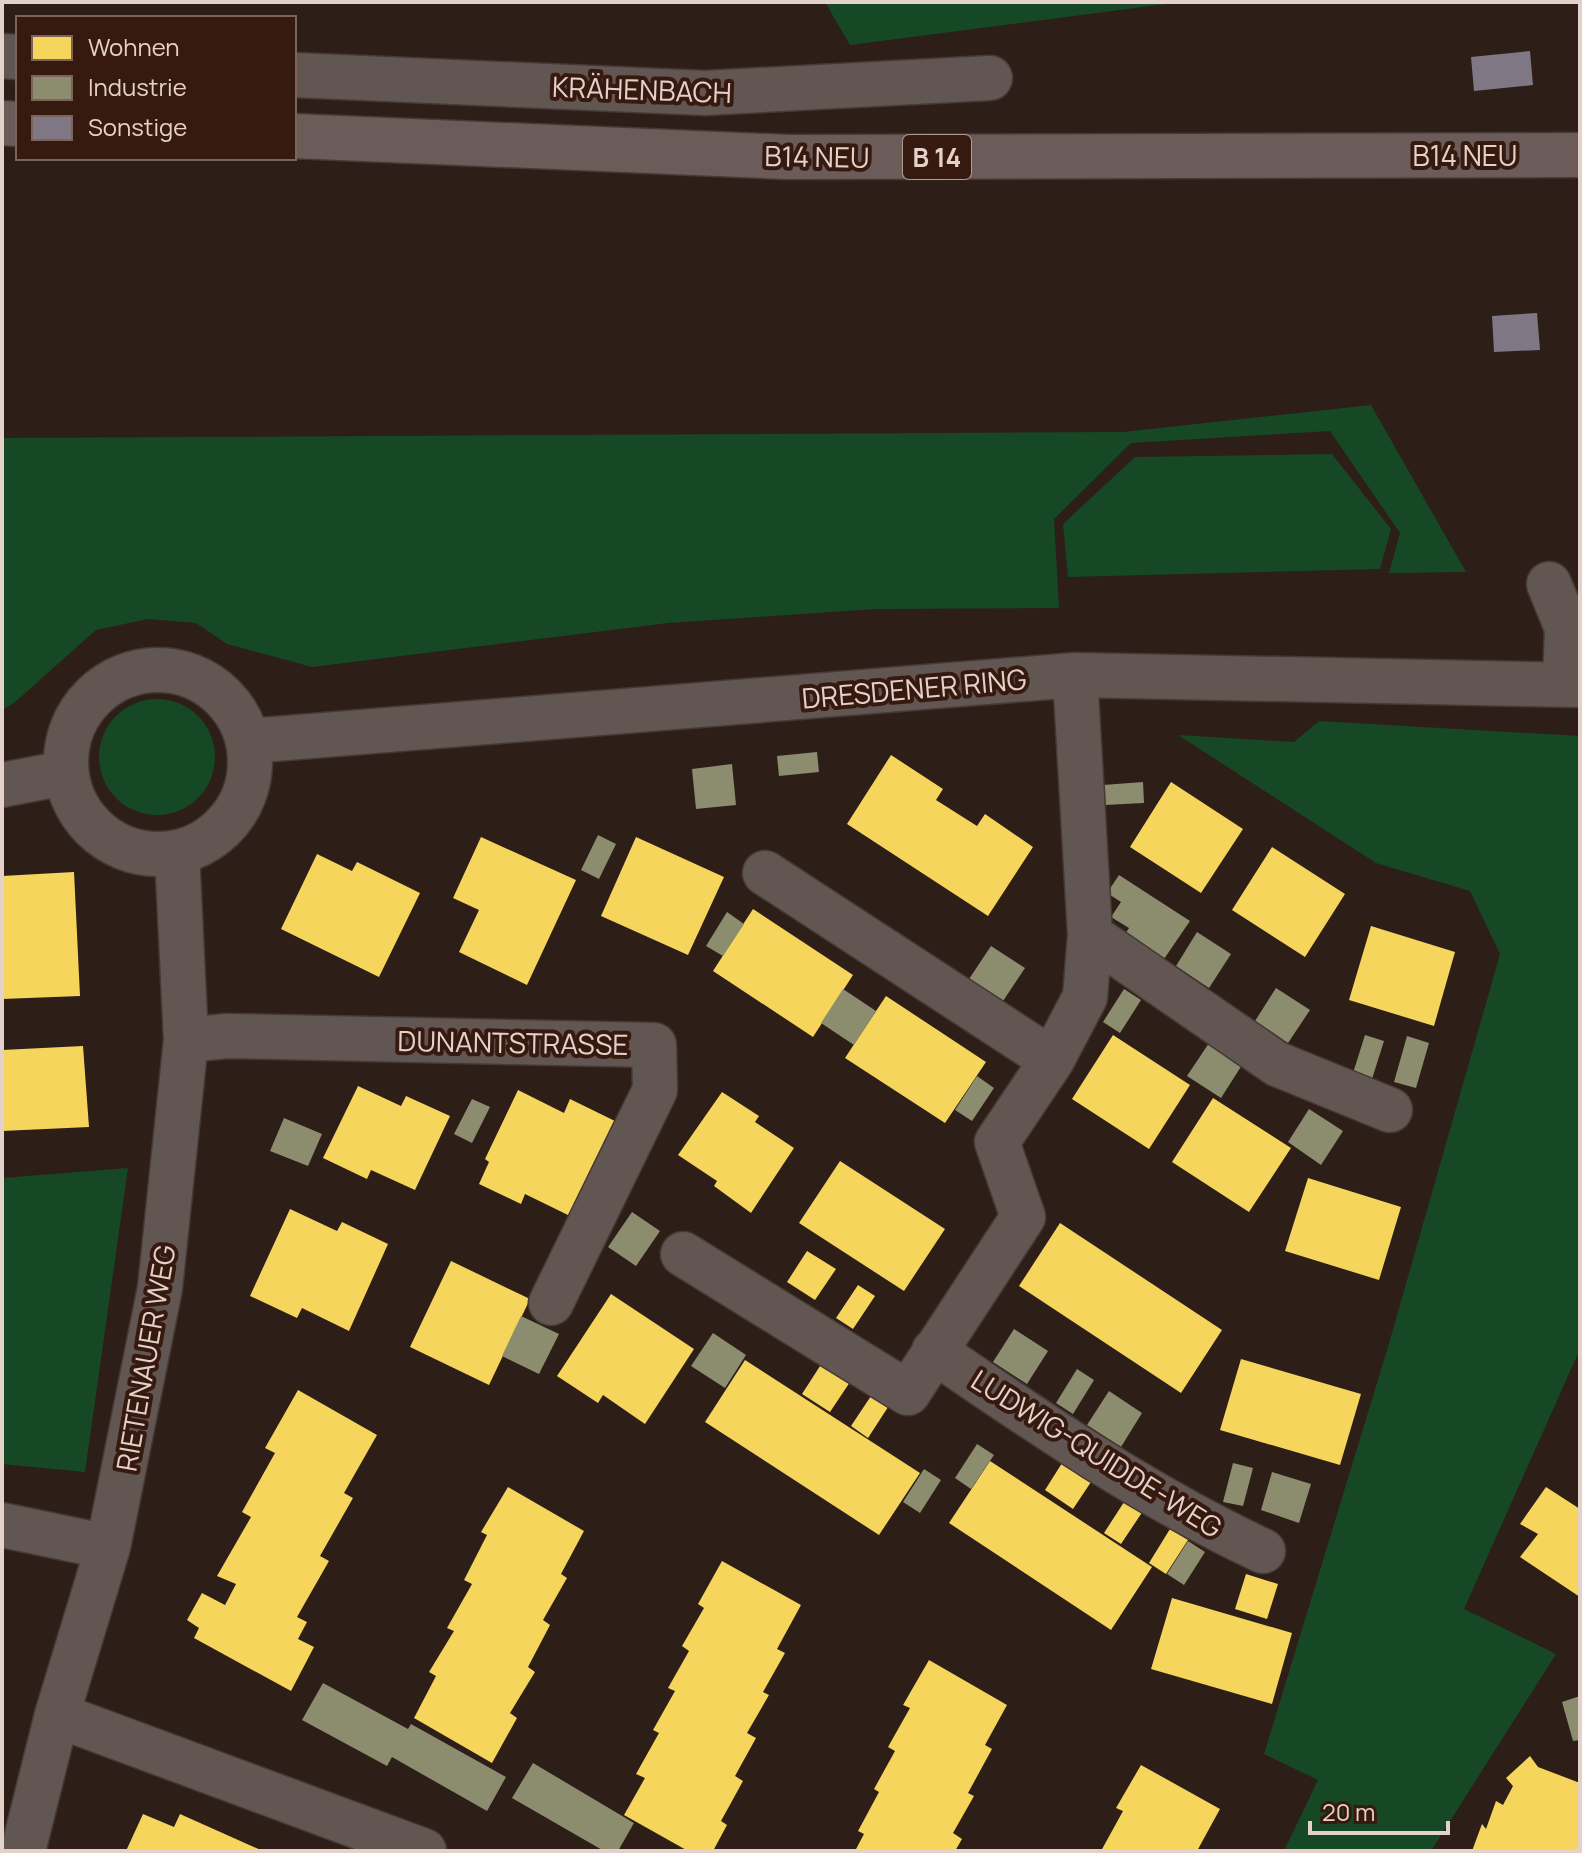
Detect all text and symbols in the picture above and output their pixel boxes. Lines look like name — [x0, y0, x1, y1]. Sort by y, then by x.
legend — [16, 16, 296, 160]
text: Wohnen — [88, 30, 180, 63]
street label: KRÄHENBACH — [551, 67, 733, 111]
text: Industrie — [88, 70, 187, 103]
text: Sonstige — [88, 110, 187, 143]
road number: B 14 — [903, 135, 971, 179]
street label: B14 NEU — [764, 136, 870, 176]
street label: B14 NEU — [1413, 136, 1517, 174]
street label: DRESDENER RING — [800, 659, 1028, 717]
street label: DUNANTSTRASSE — [397, 1021, 629, 1063]
street label: RIETENAUER WEG — [106, 1242, 184, 1474]
street label: LUDWIG-QUIDDE-WEG — [964, 1360, 1230, 1546]
scale bar — [1310, 1785, 1448, 1835]
text: 20 m — [1322, 1795, 1375, 1828]

